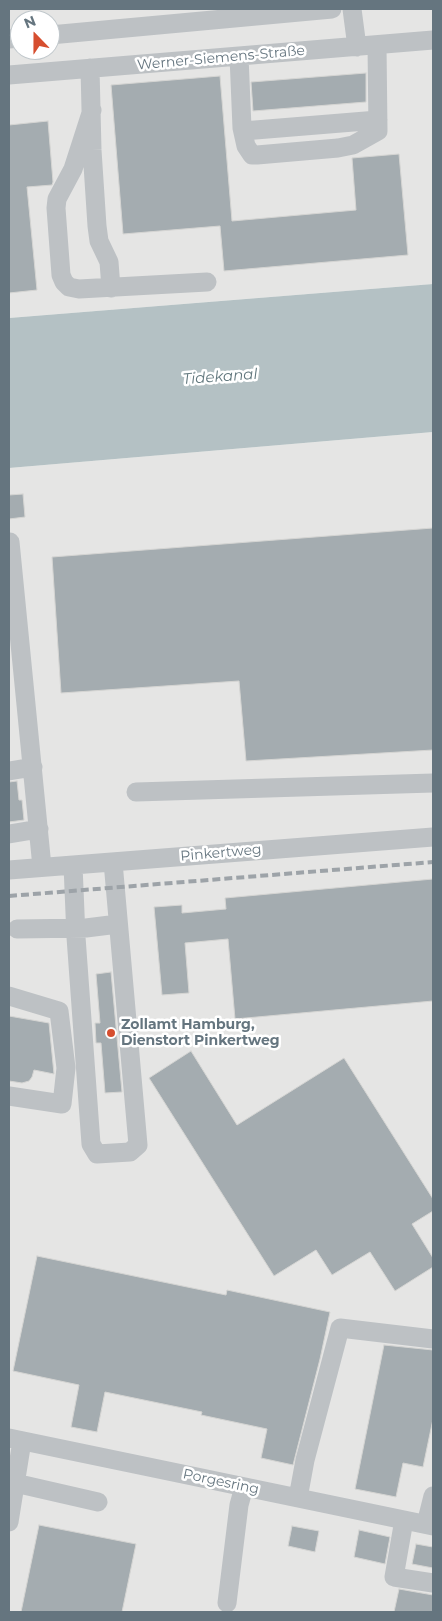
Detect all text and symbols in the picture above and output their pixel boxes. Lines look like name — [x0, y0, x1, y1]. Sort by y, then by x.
north arrow — [10, 10, 60, 60]
text: N — [21, 12, 38, 32]
street label: Werner-Siemens-Straße — [137, 42, 305, 74]
water label: Tidekanal — [182, 365, 258, 389]
street label: Pinkertweg — [180, 841, 262, 865]
place label: Zollamt Hamburg, Dienstort Pinkertweg — [121, 1017, 280, 1050]
marker: Zollamt Hamburg, Dienstort Pinkertweg — [105, 1027, 117, 1039]
street label: Porgesring — [181, 1466, 261, 1498]

